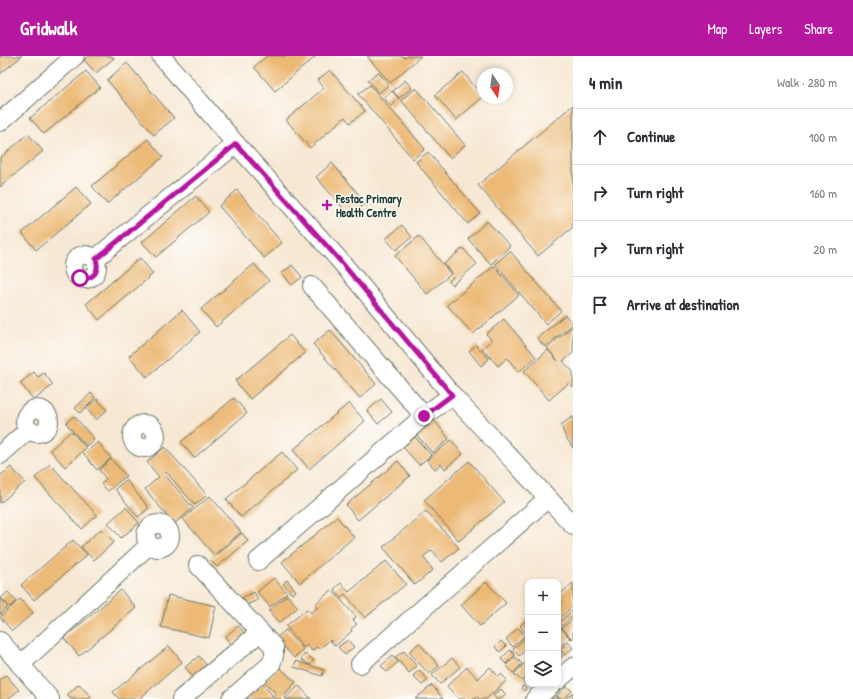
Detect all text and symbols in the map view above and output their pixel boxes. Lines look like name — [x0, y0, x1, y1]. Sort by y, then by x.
text: Gridwalk — [20, 15, 77, 41]
text: Map — [707, 19, 727, 38]
text: Layers — [749, 19, 782, 38]
text: Share — [804, 19, 833, 38]
north arrow — [477, 68, 513, 104]
text: 4 min — [589, 71, 622, 94]
text: Walk · 280 m — [777, 73, 837, 91]
icon: ahead — [589, 126, 611, 148]
text: Continue — [627, 126, 675, 147]
text: 100 m — [809, 128, 837, 146]
icon: right — [589, 182, 611, 204]
text: Turn right — [627, 182, 683, 203]
text: 160 m — [809, 184, 837, 202]
place label: Festac Primary Health Centre — [335, 190, 402, 221]
marker: Festac Primary Health Centre — [321, 199, 333, 211]
icon: right — [589, 238, 611, 260]
text: Turn right — [627, 238, 683, 259]
text: 20 m — [813, 240, 837, 258]
route start — [71, 269, 89, 287]
icon: arrive — [589, 294, 611, 316]
text: Arrive at destination — [627, 294, 739, 315]
route end — [415, 407, 433, 425]
map controls — [525, 579, 561, 687]
button: + — [525, 579, 561, 615]
button: − — [525, 615, 561, 651]
button: layers — [525, 651, 561, 687]

